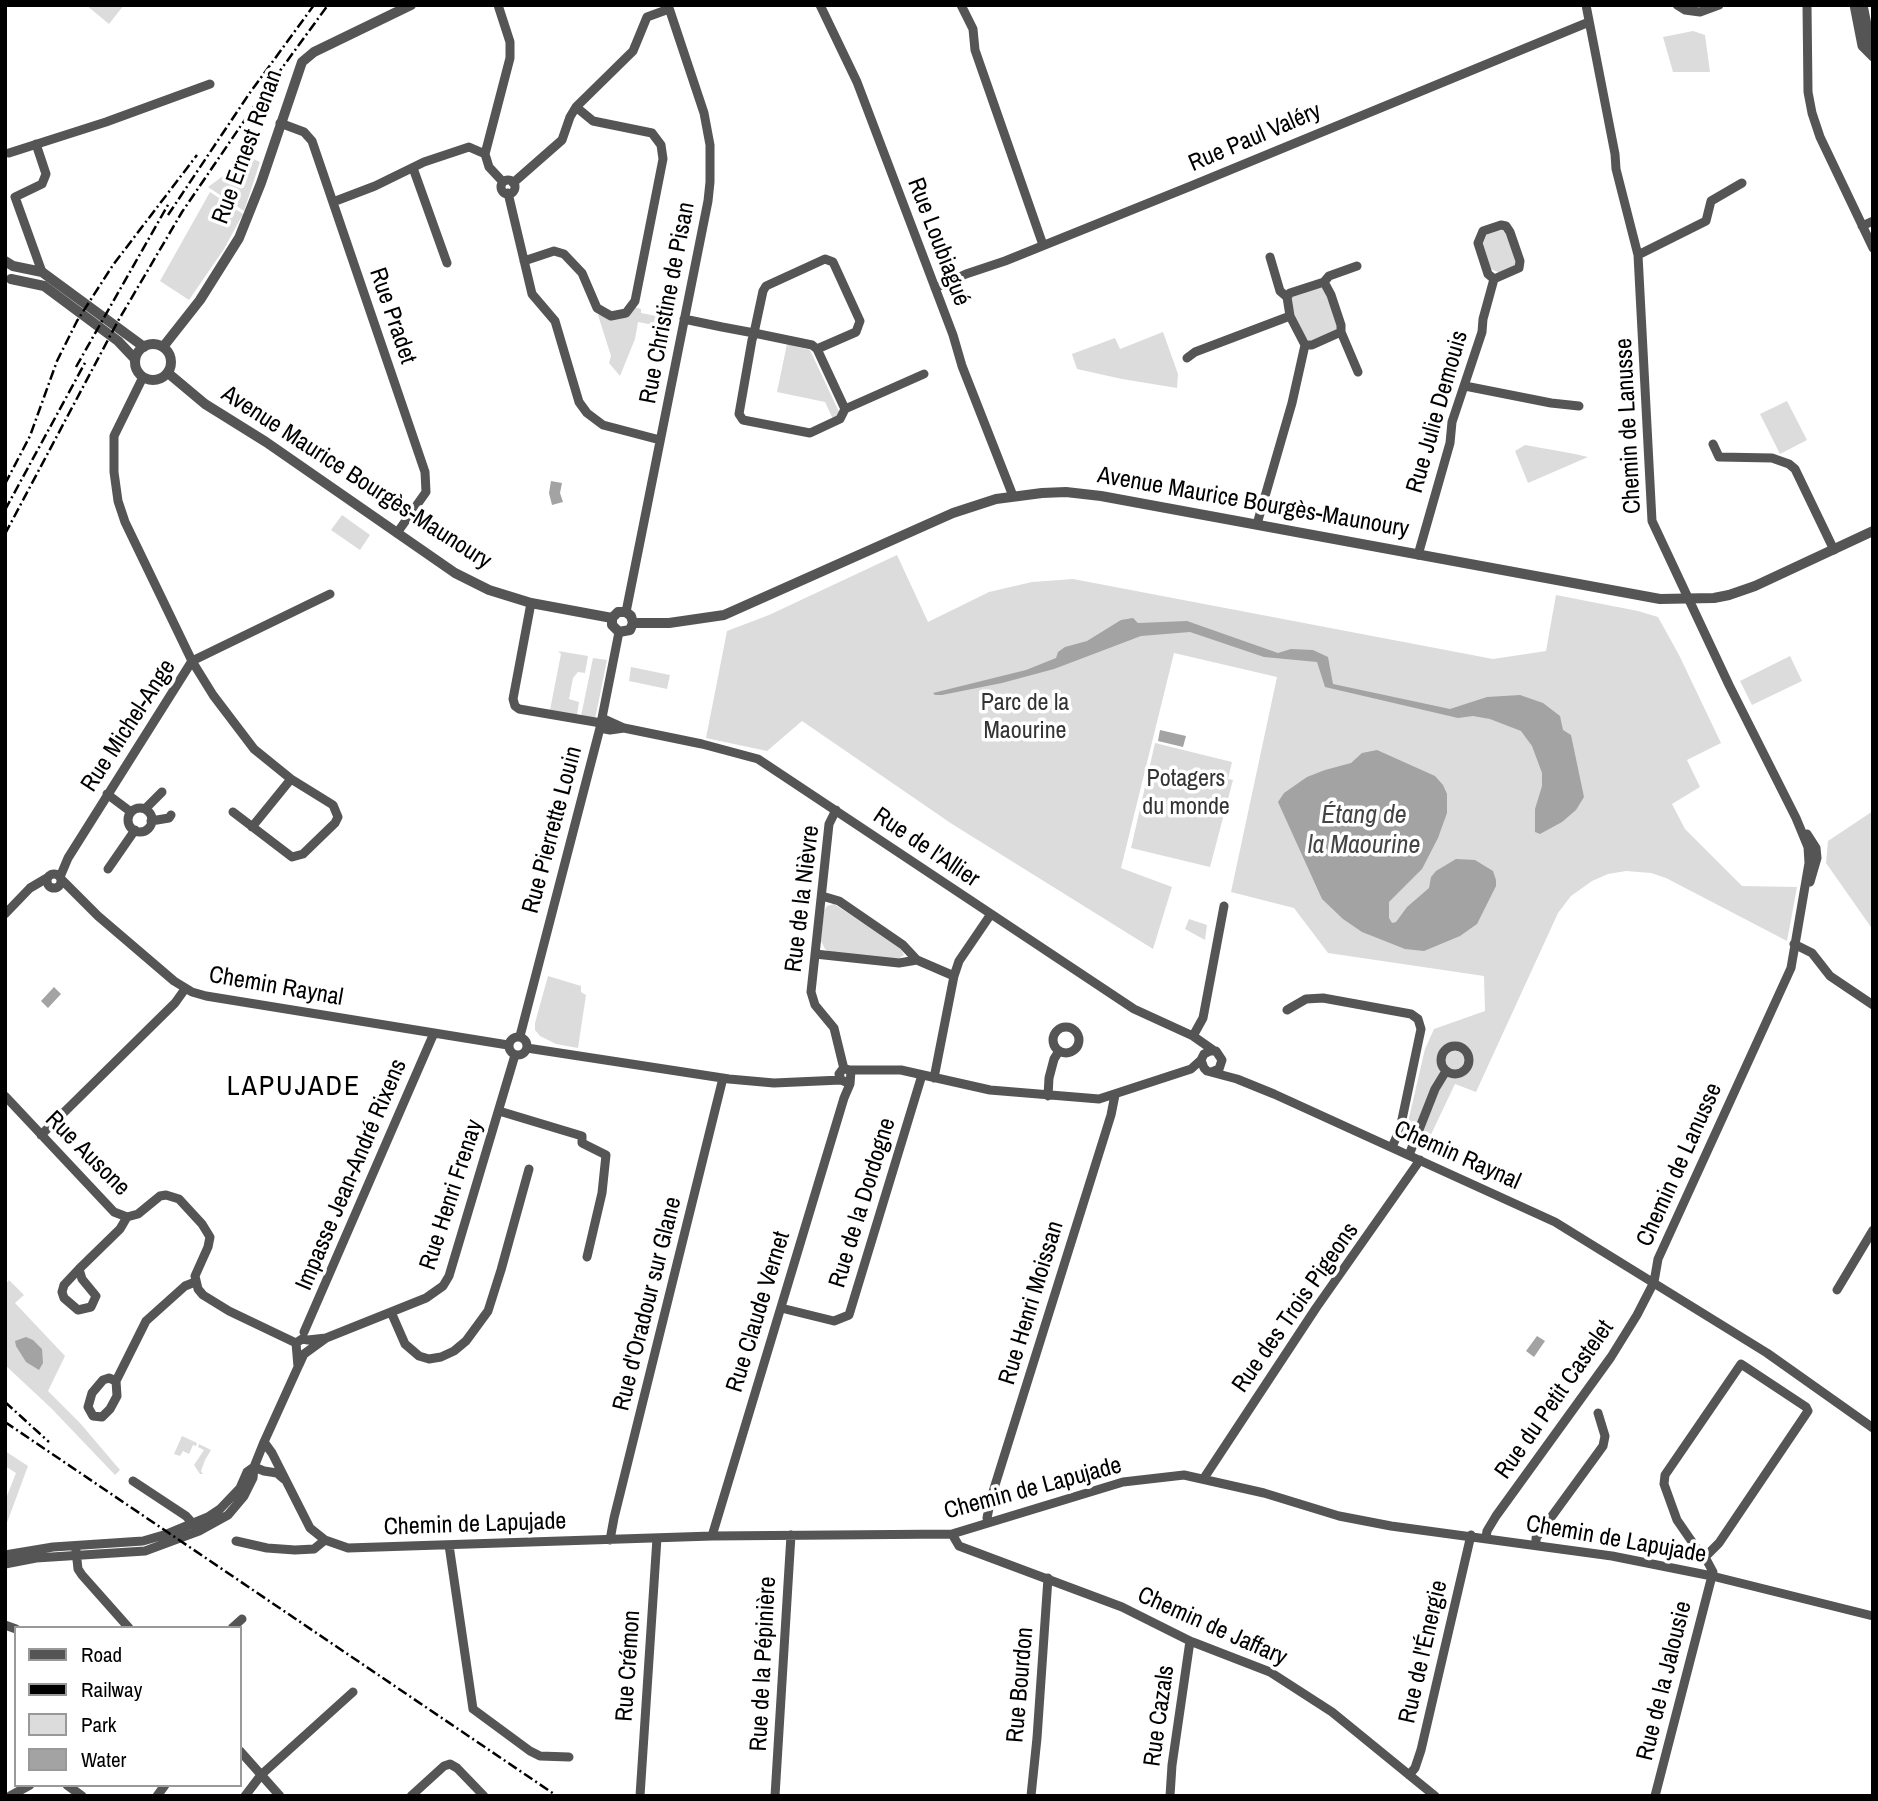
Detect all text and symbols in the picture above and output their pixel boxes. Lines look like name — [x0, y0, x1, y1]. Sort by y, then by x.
street label: Rue Ernest Renan — [207, 66, 289, 228]
street label: Rue Paul Valéry — [1185, 97, 1325, 179]
street label: Rue Loubiagué — [900, 174, 976, 310]
street label: Rue Christine de Pisan — [634, 200, 702, 406]
street label: Rue Pradet — [362, 264, 422, 368]
street label: Rue Julie Demouis — [1401, 328, 1475, 496]
street label: Chemin de Lanusse — [1610, 337, 1648, 515]
street label: Avenue Maurice Bourgès-Maunoury — [216, 380, 496, 576]
street label: Avenue Maurice Bourgès-Maunoury — [1095, 461, 1411, 545]
street label: Rue Michel-Ange — [76, 654, 182, 798]
park label: Parc de la Maourine — [981, 690, 1069, 746]
street label: Rue Pierrette Louin — [517, 743, 589, 917]
park label: Potagers du monde — [1142, 766, 1230, 822]
water label: Étang de la Maourine — [1308, 800, 1420, 862]
street label: Rue de l'Allier — [867, 802, 985, 894]
street label: Rue de la Nièvre — [780, 824, 826, 974]
street label: Chemin Raynal — [207, 961, 345, 1013]
street label: Impasse Jean-André Rixens — [290, 1055, 414, 1295]
district label: LAPUJADE — [228, 1070, 360, 1104]
street label: Chemin de Lanusse — [1631, 1079, 1729, 1251]
street label: Rue Ausone — [39, 1106, 135, 1202]
street label: Rue de la Dordogne — [823, 1115, 903, 1291]
street label: Chemin Raynal — [1389, 1115, 1525, 1197]
street label: Rue Henri Frenay — [414, 1116, 490, 1274]
street label: Rue d'Oradour sur Glane — [608, 1194, 688, 1414]
street label: Rue Henri Moissan — [993, 1218, 1071, 1388]
street label: Rue des Trois Pigeons — [1227, 1218, 1365, 1398]
street label: Rue Claude Vernet — [721, 1228, 797, 1396]
street label: Rue du Petit Castelet — [1490, 1315, 1620, 1485]
street label: Chemin de Lapujade — [941, 1451, 1125, 1527]
street label: Chemin de Lapujade — [383, 1507, 567, 1543]
street label: Chemin de Lapujade — [1524, 1510, 1708, 1570]
street label: Rue de la Pépinière — [745, 1576, 783, 1752]
street label: Rue de l'Énergie — [1394, 1578, 1454, 1726]
street label: Chemin de Jaffary — [1133, 1581, 1291, 1673]
street label: Rue de la Jalousie — [1631, 1598, 1699, 1764]
street label: Rue Crémon — [611, 1609, 647, 1723]
legend — [14, 1626, 242, 1787]
street label: Rue Bourdon — [1002, 1626, 1040, 1744]
text: Road — [81, 1640, 122, 1669]
street label: Rue Cazals — [1139, 1664, 1181, 1768]
text: Railway — [81, 1675, 142, 1704]
text: Park — [81, 1710, 116, 1739]
text: Water — [81, 1745, 126, 1774]

